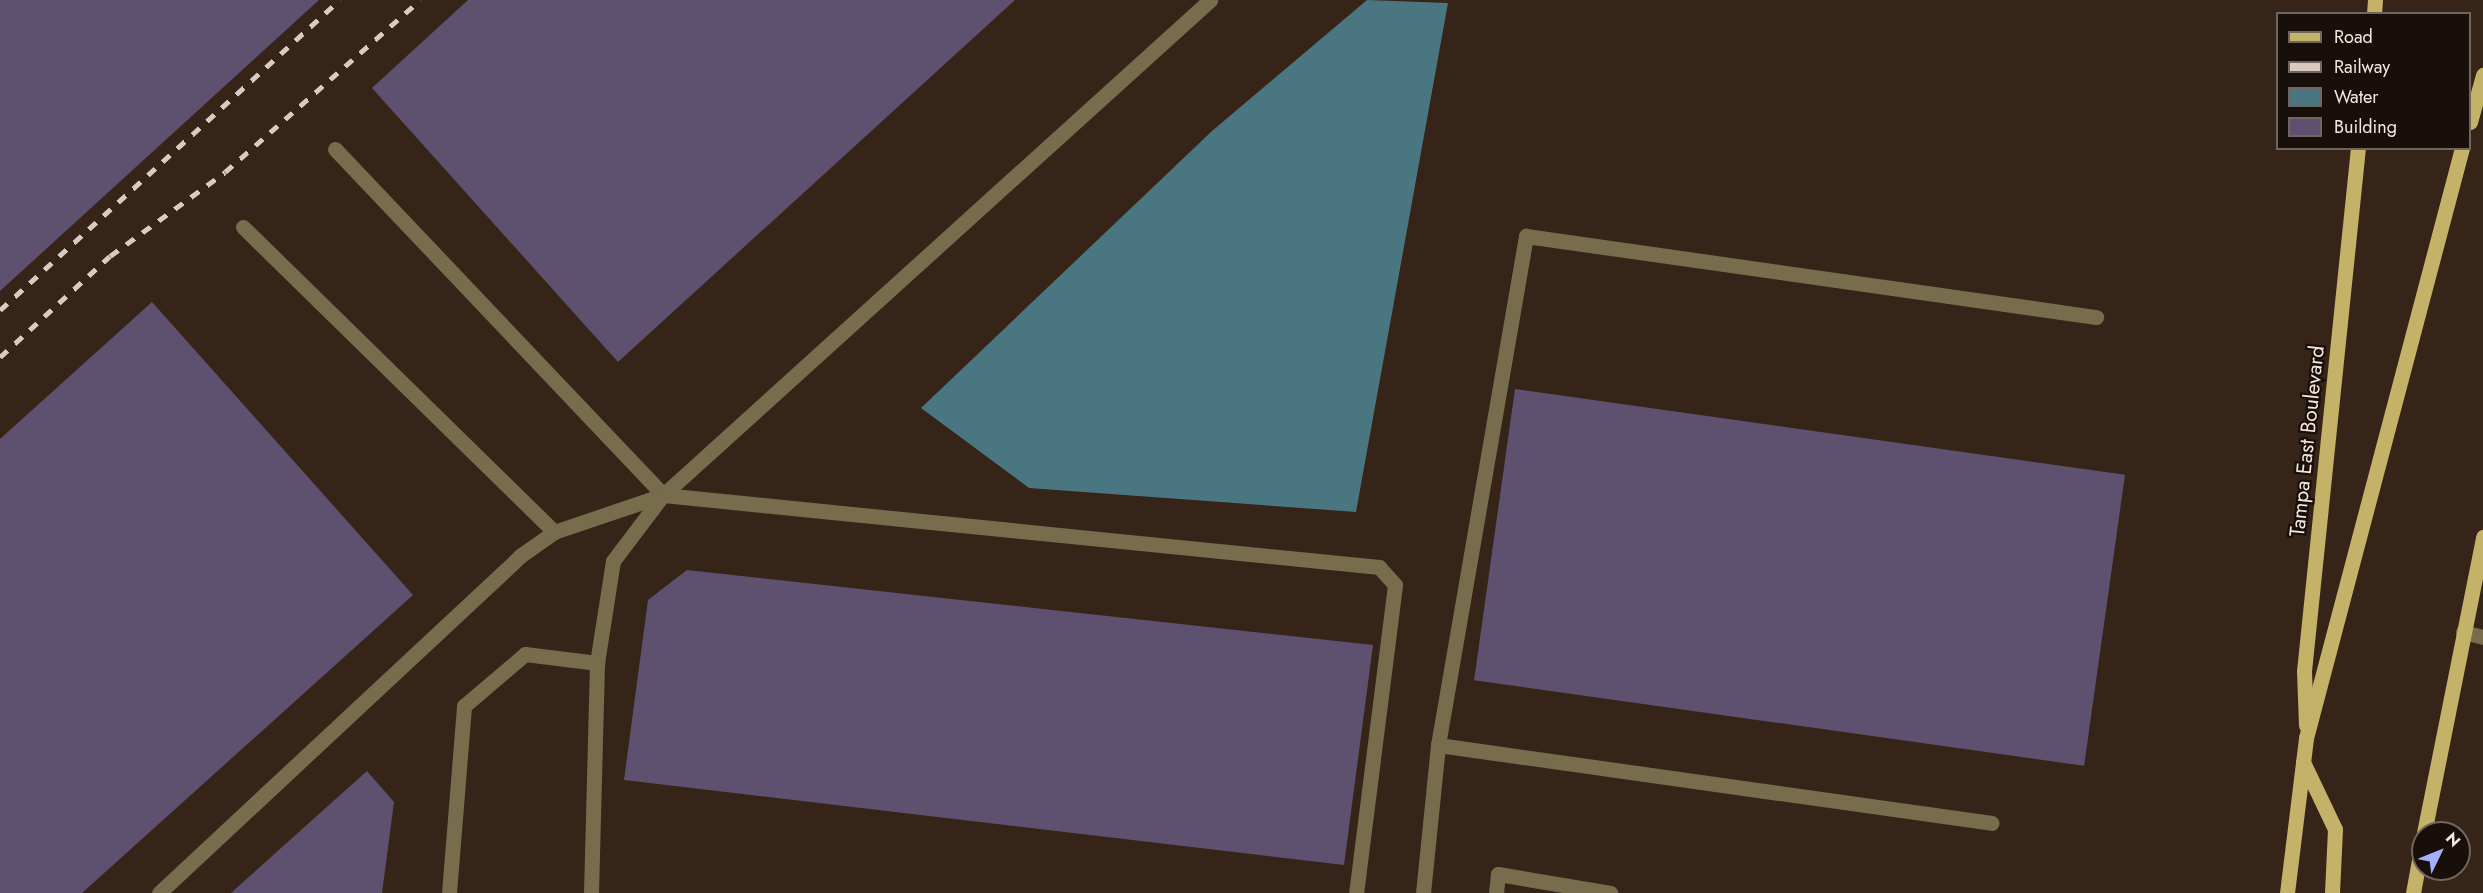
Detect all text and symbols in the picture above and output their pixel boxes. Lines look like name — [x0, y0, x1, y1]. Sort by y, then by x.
legend — [2276, 12, 2471, 150]
text: Road — [2334, 24, 2373, 50]
text: Railway — [2334, 54, 2390, 80]
text: Water — [2334, 84, 2378, 110]
text: Building — [2334, 114, 2397, 140]
street label: Tampa East Boulevard — [2284, 344, 2330, 538]
north arrow — [2411, 821, 2471, 881]
text: N — [2440, 827, 2466, 852]

